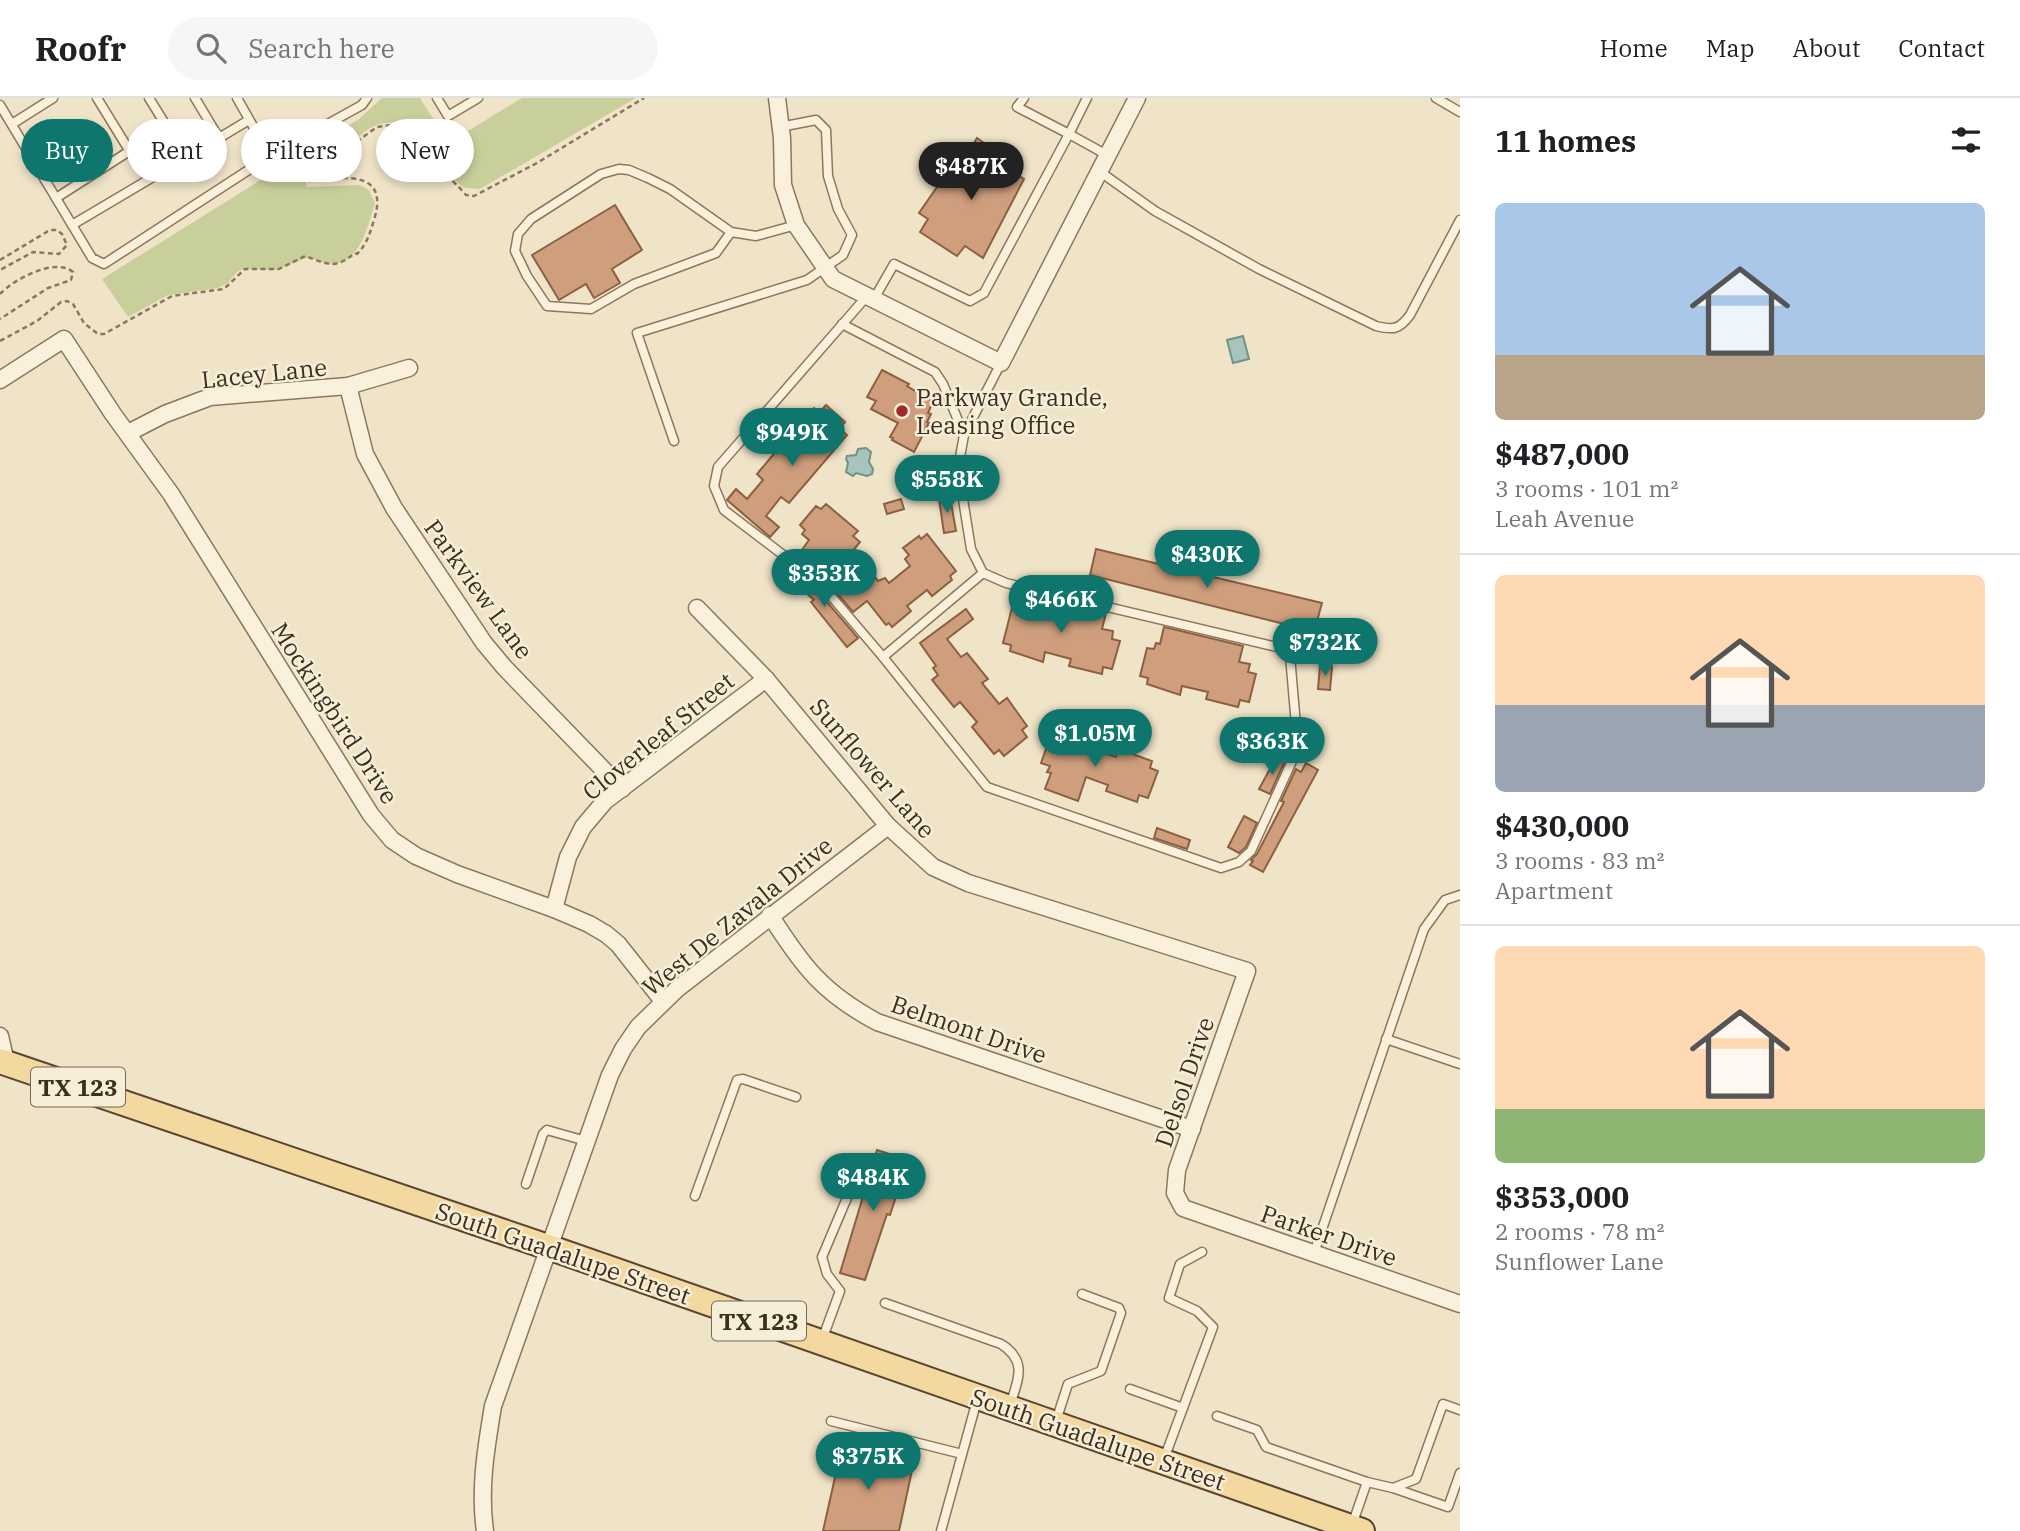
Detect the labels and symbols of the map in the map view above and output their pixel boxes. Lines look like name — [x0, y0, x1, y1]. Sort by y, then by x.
pin: $487K — [922, 142, 1020, 202]
street label: Lacey Lane — [200, 350, 328, 396]
place label: Parkway Grande, Leasing Office — [916, 381, 1108, 441]
marker: Parkway Grande, Leasing Office — [894, 403, 910, 419]
pin: $949K — [743, 408, 841, 468]
pin: $558K — [898, 456, 996, 515]
street label: Parkview Lane — [417, 513, 541, 665]
pin: $430K — [1158, 531, 1256, 590]
pin: $353K — [775, 550, 873, 609]
pin: $466K — [1012, 575, 1110, 635]
street label: Mockingbird Drive — [264, 616, 406, 810]
pin: $732K — [1276, 618, 1374, 678]
street label: Cloverleaf Street — [575, 665, 741, 807]
street label: Sunflower Lane — [803, 691, 943, 845]
pin: $1.05M — [1038, 710, 1152, 769]
pin: $363K — [1223, 718, 1321, 777]
street label: West De Zavala Drive — [635, 829, 839, 1003]
street label: Belmont Drive — [887, 987, 1051, 1071]
street label: Delsol Drive — [1147, 1013, 1221, 1151]
road number: TX 123 — [31, 1068, 125, 1106]
pin: $484K — [824, 1154, 922, 1213]
street label: South Guadalupe Street — [431, 1194, 695, 1312]
street label: Parker Drive — [1257, 1197, 1401, 1273]
road number: TX 123 — [712, 1302, 806, 1340]
street label: South Guadalupe Street — [966, 1380, 1230, 1498]
pin: $375K — [819, 1432, 917, 1492]

